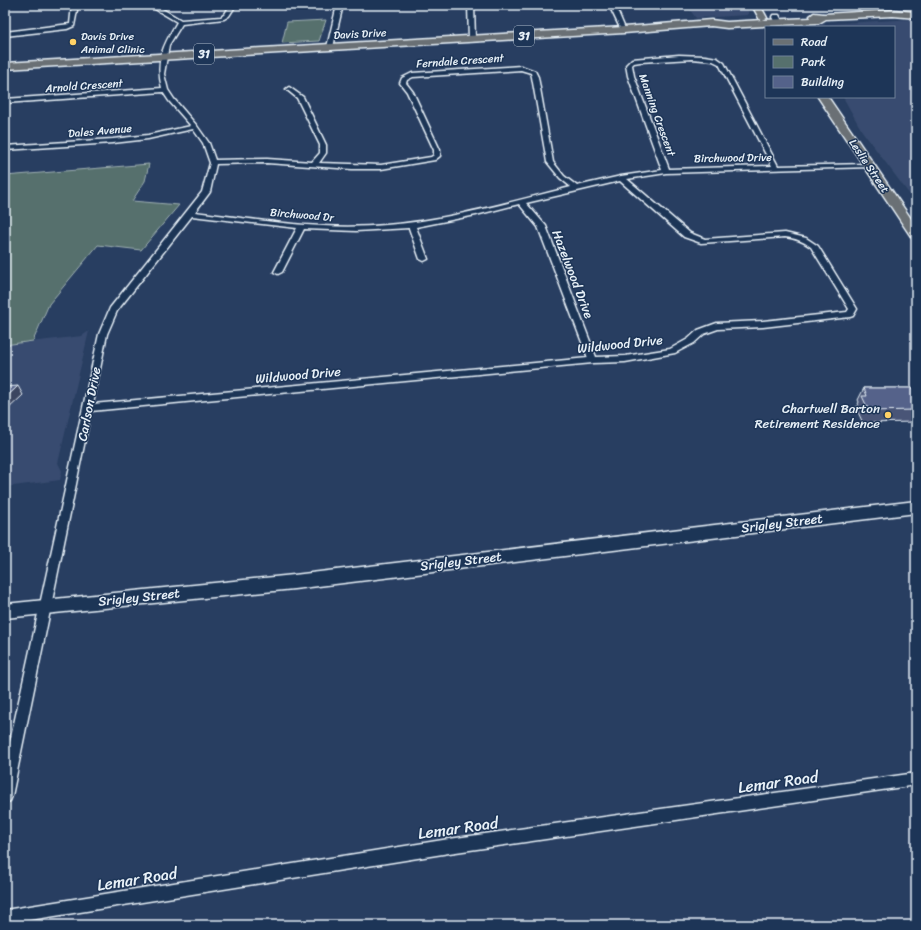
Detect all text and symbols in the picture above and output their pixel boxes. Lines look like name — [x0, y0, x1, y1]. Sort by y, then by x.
street label: Davis Drive — [333, 23, 387, 45]
road number: 31 — [514, 26, 534, 46]
legend — [765, 26, 895, 98]
place label: Davis Drive Animal Clinic — [80, 27, 145, 59]
text: Road — [801, 31, 828, 53]
marker: Davis Drive Animal Clinic — [68, 37, 78, 47]
road number: 31 — [194, 44, 214, 64]
street label: Ferndale Crescent — [416, 48, 505, 74]
text: Park — [801, 51, 826, 73]
street label: Manning Crescent — [633, 71, 681, 159]
text: Building — [801, 71, 844, 93]
street label: Arnold Crescent — [44, 74, 124, 98]
street label: Dales Avenue — [67, 119, 133, 143]
street label: Leslie Street — [844, 135, 894, 197]
street label: Birchwood Drive — [694, 148, 772, 168]
street label: Birchwood Dr — [269, 203, 335, 227]
street label: Hazelwood Drive — [545, 226, 601, 322]
street label: Wildwood Drive — [576, 328, 664, 360]
street label: Wildwood Drive — [254, 360, 342, 390]
street label: Carlson Drive — [71, 364, 108, 443]
place label: Chartwell Barton Retirement Residence — [755, 397, 880, 435]
marker: Chartwell Barton Retirement Residence — [883, 410, 893, 420]
street label: Srigley Street — [740, 507, 824, 539]
street label: Srigley Street — [419, 545, 503, 577]
street label: Srigley Street — [97, 581, 181, 613]
street label: Lemar Road — [736, 762, 822, 802]
street label: Lemar Road — [416, 808, 502, 848]
street label: Lemar Road — [95, 858, 181, 900]

